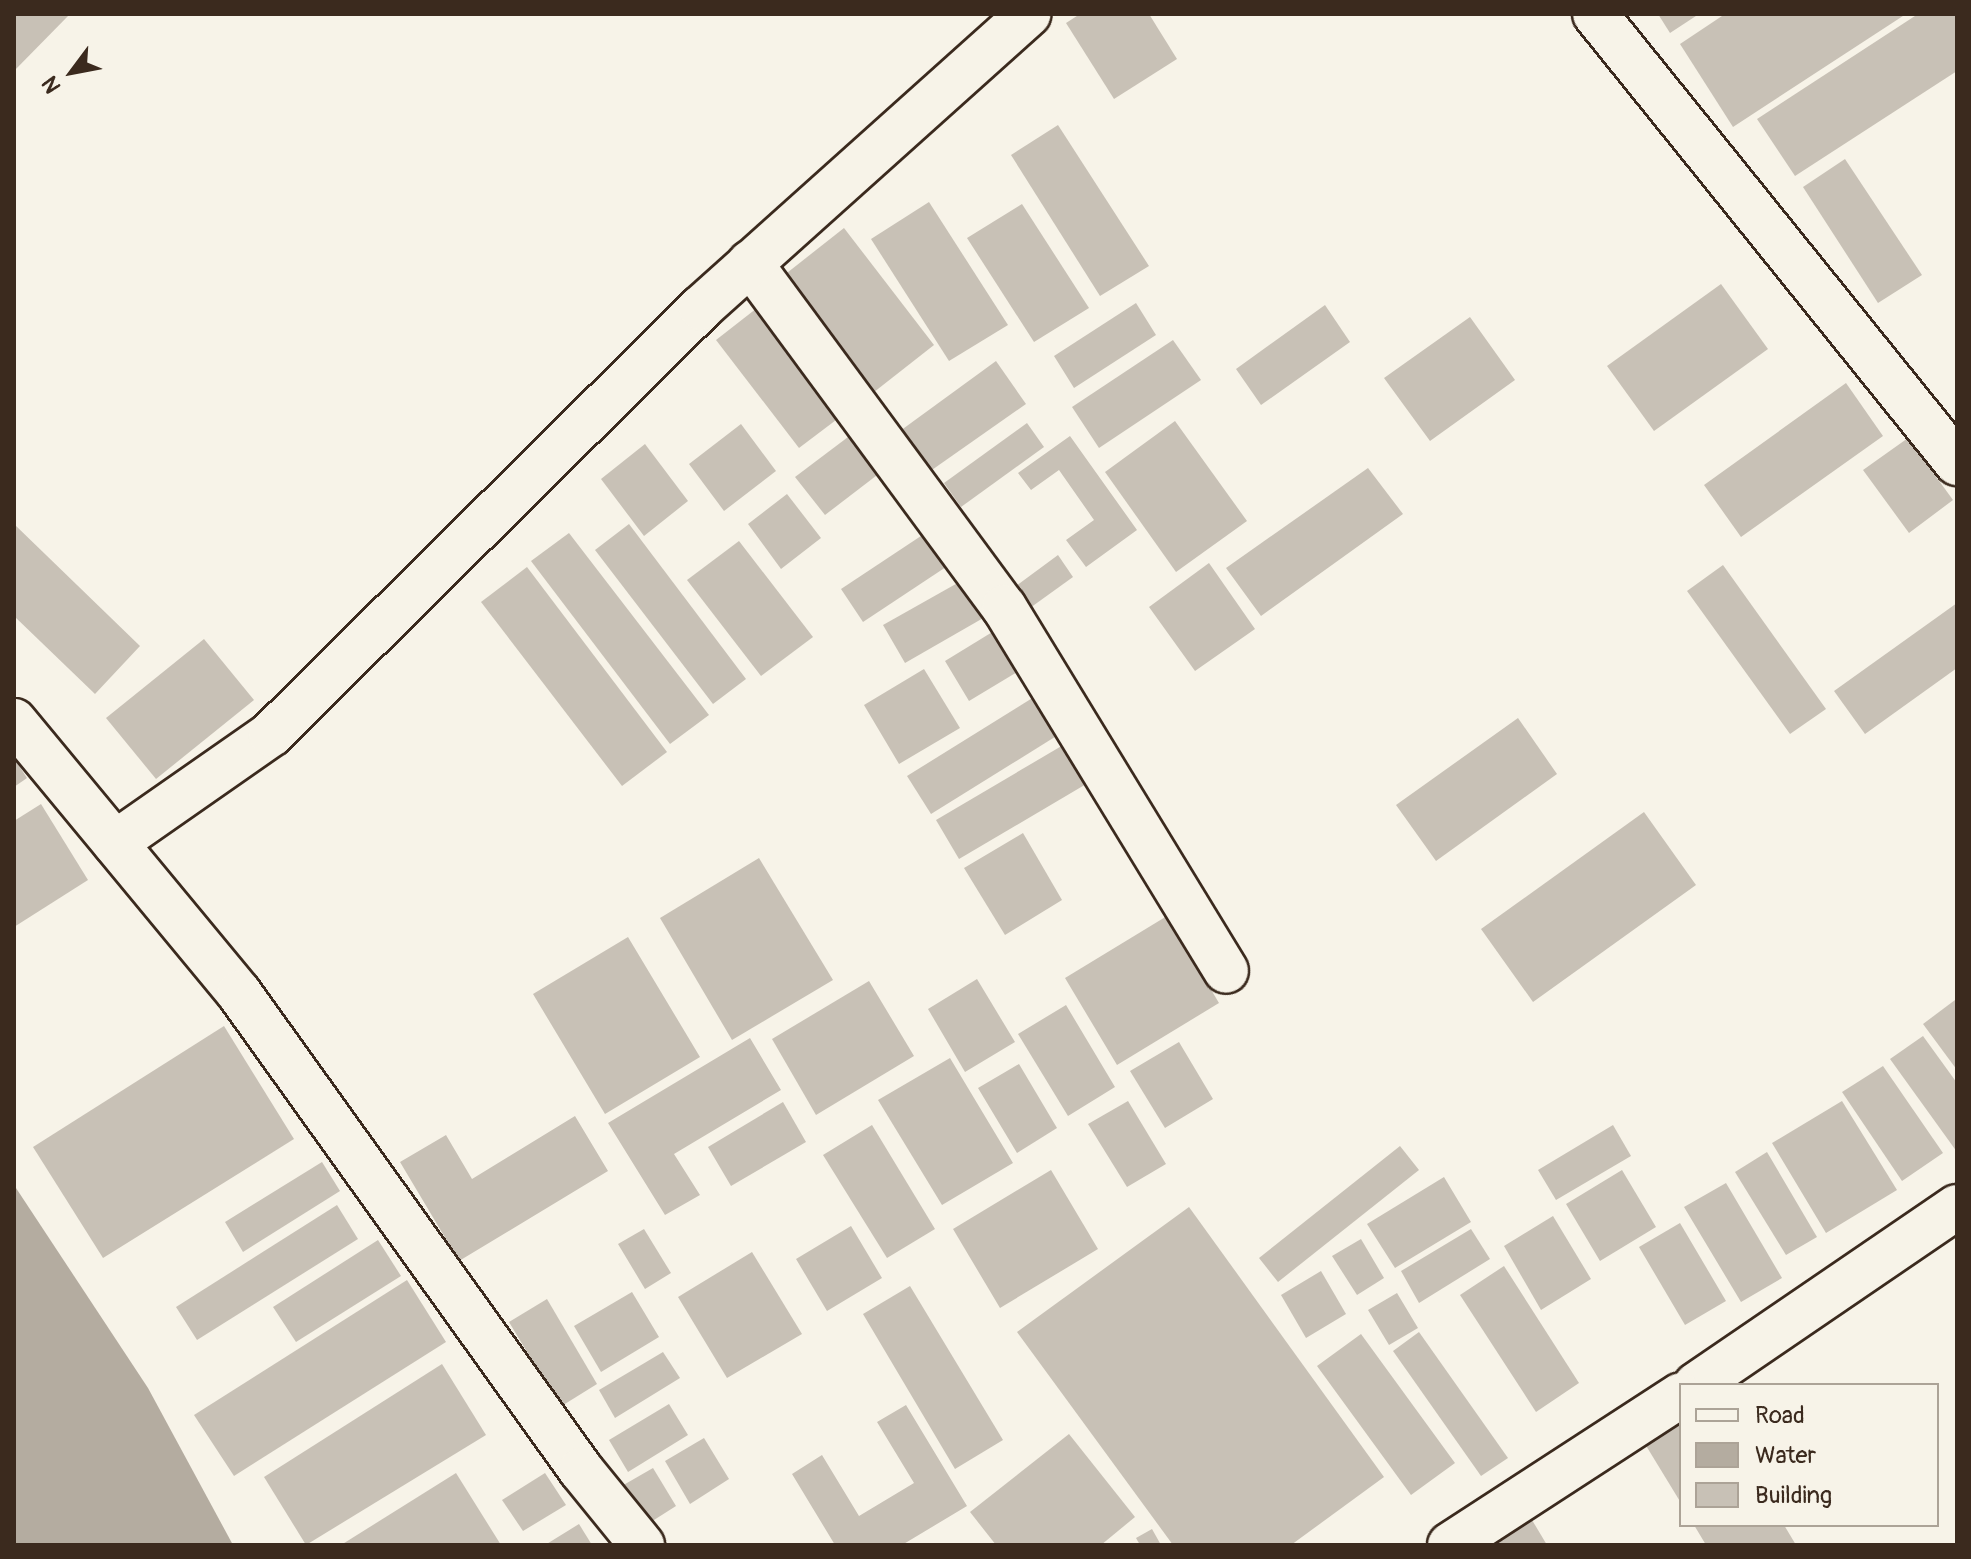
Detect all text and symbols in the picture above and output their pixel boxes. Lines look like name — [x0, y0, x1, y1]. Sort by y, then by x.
north arrow — [32, 32, 112, 112]
text: N — [36, 71, 67, 98]
legend — [1679, 1383, 1939, 1527]
text: Road — [1755, 1401, 1805, 1430]
text: Water — [1755, 1441, 1816, 1470]
text: Building — [1755, 1481, 1832, 1510]

